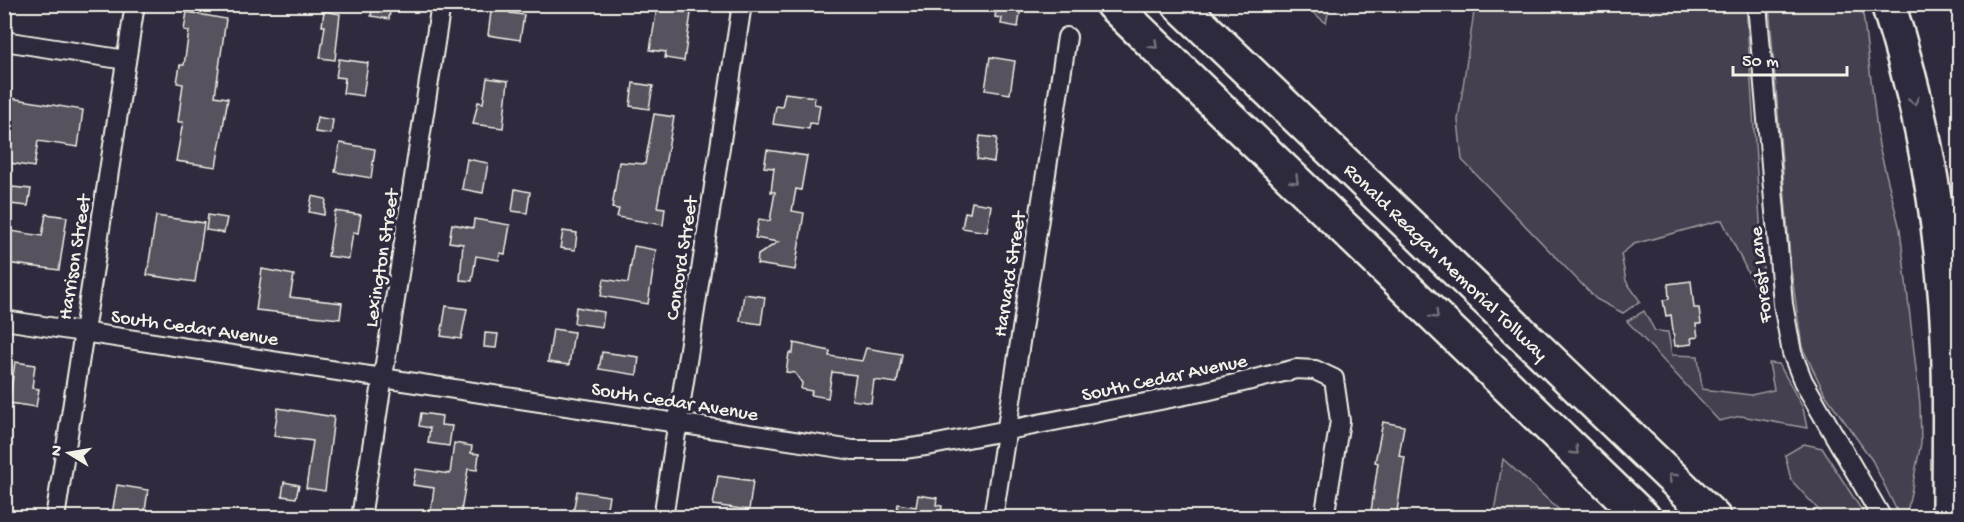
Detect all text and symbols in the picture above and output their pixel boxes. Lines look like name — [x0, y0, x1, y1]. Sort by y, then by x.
one-way arrow — [1147, 38, 1157, 49]
scale bar — [1733, 39, 1847, 77]
text: 50 m — [1742, 52, 1779, 73]
one-way arrow — [1907, 96, 1920, 106]
street label: Ronald Reagan Memorial Tollway — [1338, 160, 1551, 367]
one-way arrow — [1288, 173, 1298, 184]
street label: Lexington Street — [361, 186, 406, 329]
street label: Harrison Street — [55, 192, 98, 322]
street label: Concord Street — [662, 193, 705, 322]
street label: Harvard Street — [990, 209, 1033, 339]
street label: Forest Lane — [1746, 225, 1779, 325]
street label: South Cedar Avenue — [109, 306, 280, 353]
one-way arrow — [1428, 308, 1439, 319]
street label: South Cedar Avenue — [1080, 351, 1250, 408]
street label: South Cedar Avenue — [589, 379, 760, 428]
north arrow — [39, 423, 99, 483]
text: N — [47, 443, 68, 458]
one-way arrow — [1569, 444, 1579, 455]
one-way arrow — [1668, 473, 1678, 484]

